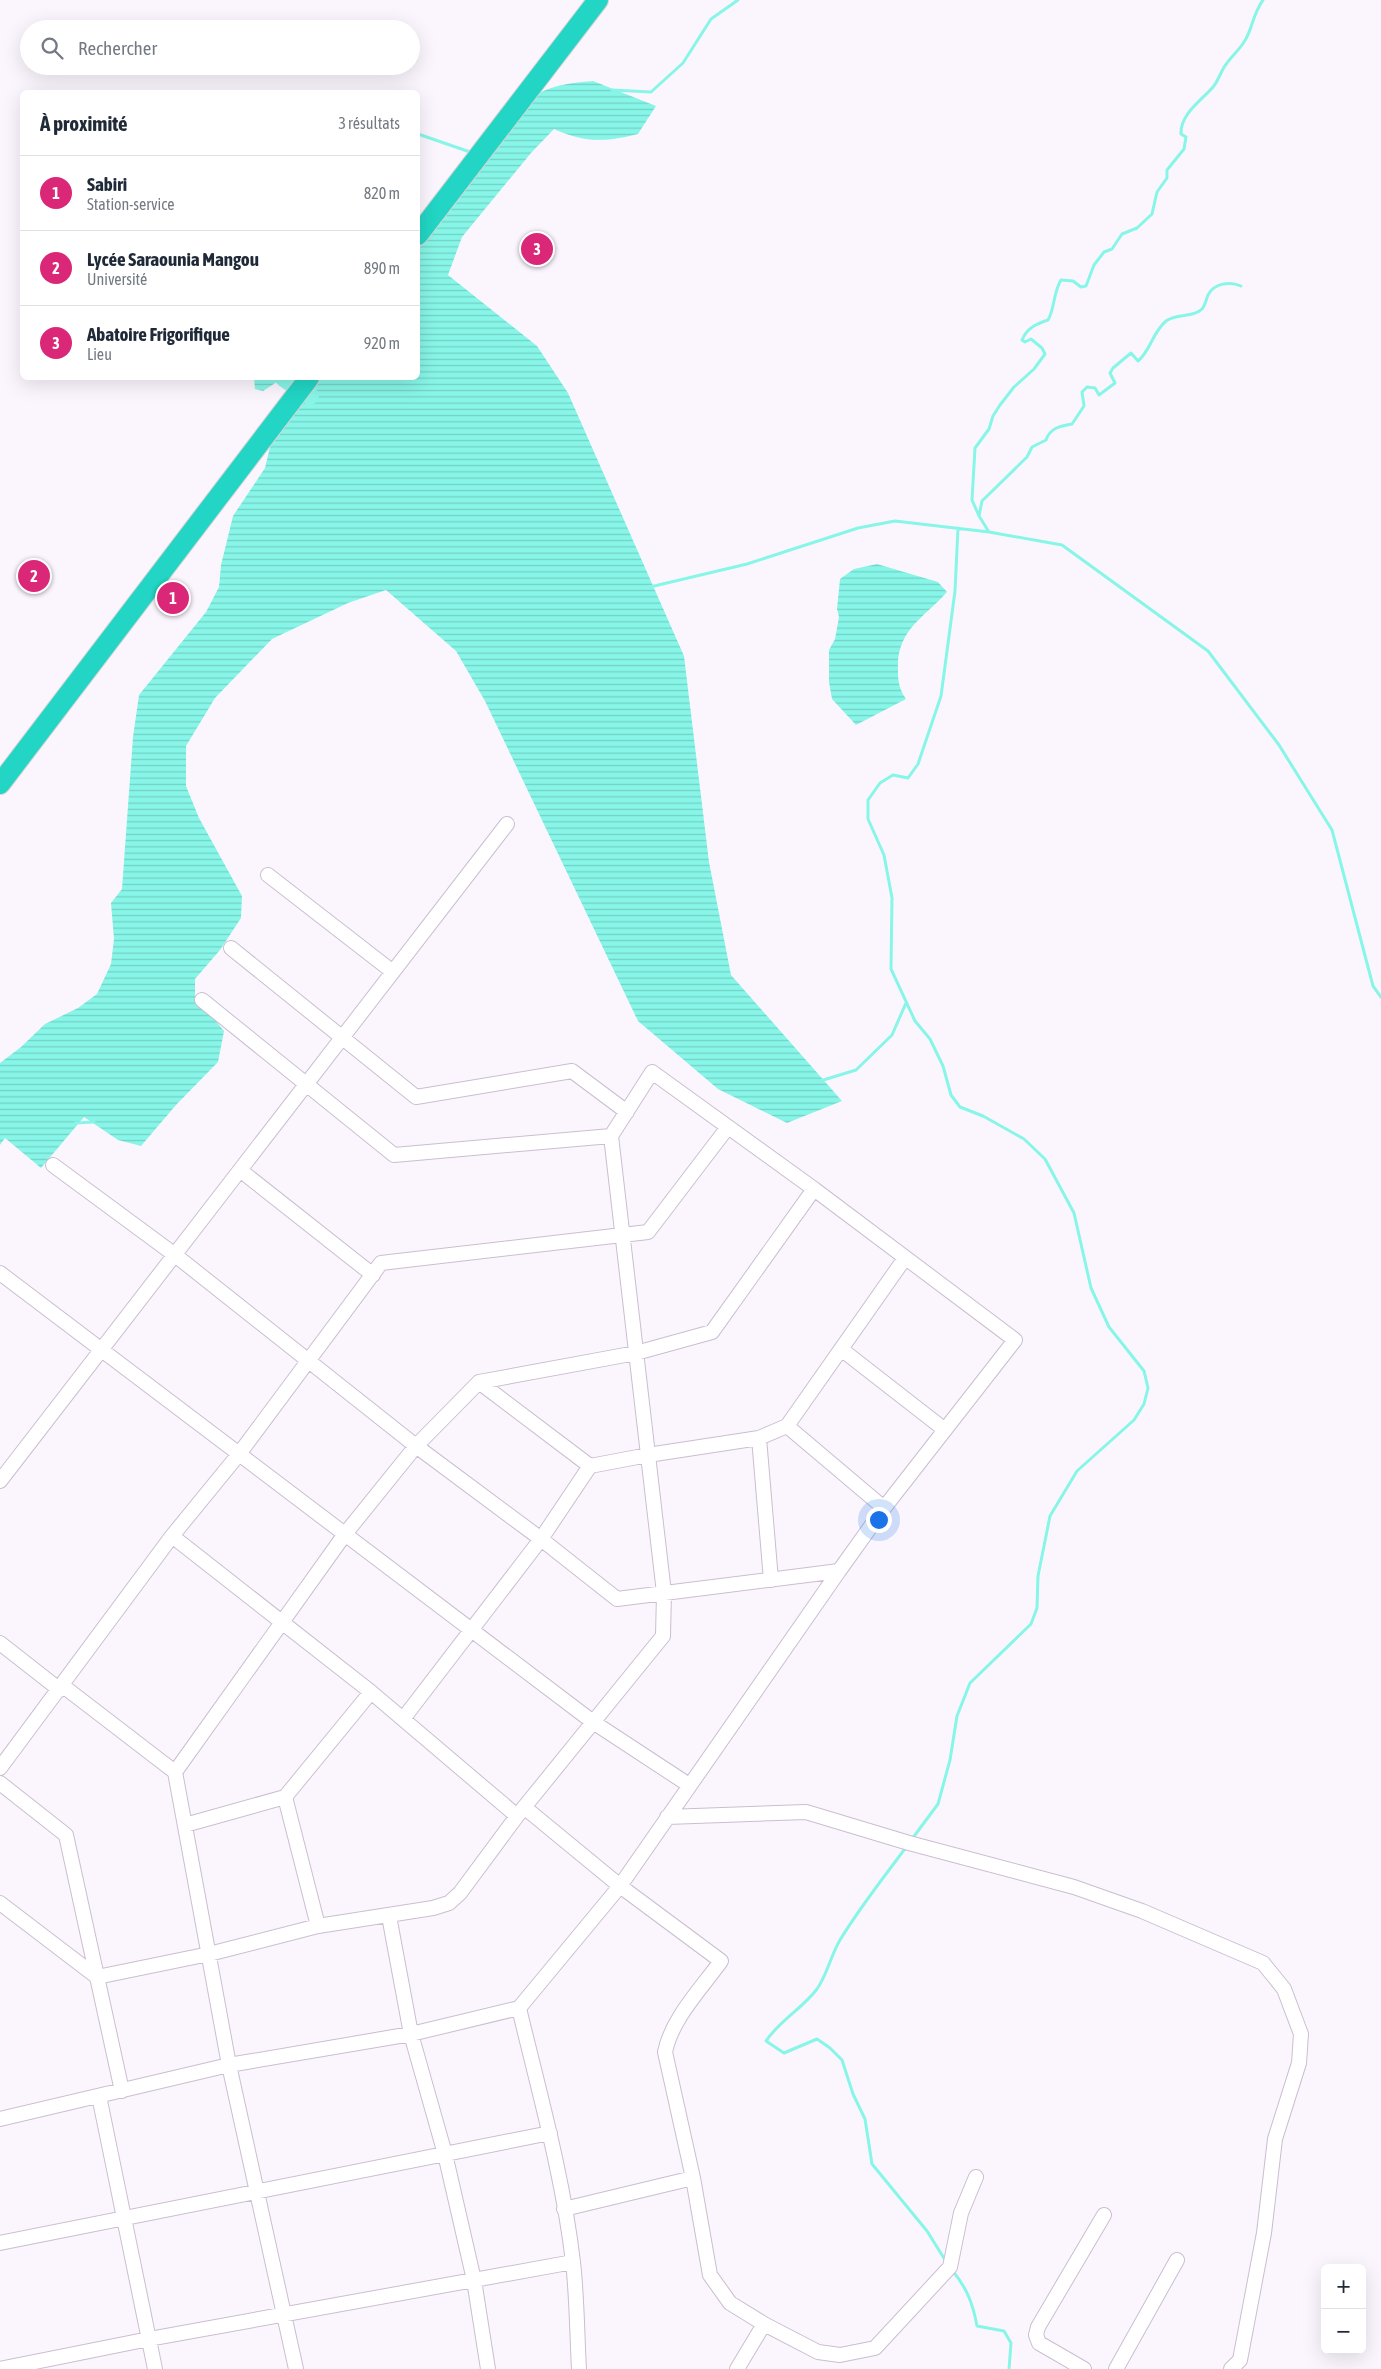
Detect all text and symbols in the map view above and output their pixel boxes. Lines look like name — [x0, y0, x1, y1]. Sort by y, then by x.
search box — [20, 20, 420, 75]
icon: search — [38, 34, 66, 62]
text: Rechercher — [78, 37, 157, 59]
text: À proximité — [40, 111, 128, 135]
text: 3 résultats — [338, 114, 400, 132]
text: Sabiri — [87, 173, 127, 195]
text: 1 — [52, 184, 60, 202]
text: 820 m — [364, 184, 400, 202]
text: Station-service — [87, 195, 174, 213]
pin: 3 — [521, 230, 553, 268]
text: Lycée Saraounia Mangou — [87, 248, 259, 270]
text: 2 — [52, 259, 60, 277]
text: 890 m — [364, 259, 400, 277]
text: Université — [87, 270, 147, 288]
text: Abatoire Frigorifique — [87, 323, 230, 345]
text: 3 — [52, 334, 60, 352]
text: 920 m — [364, 334, 400, 352]
text: Lieu — [87, 345, 112, 363]
pin: 2 — [18, 557, 50, 595]
pin: 1 — [157, 579, 189, 617]
your location — [866, 1507, 892, 1533]
map controls — [1321, 2264, 1366, 2354]
button: + — [1321, 2264, 1366, 2309]
button: − — [1321, 2309, 1366, 2354]

